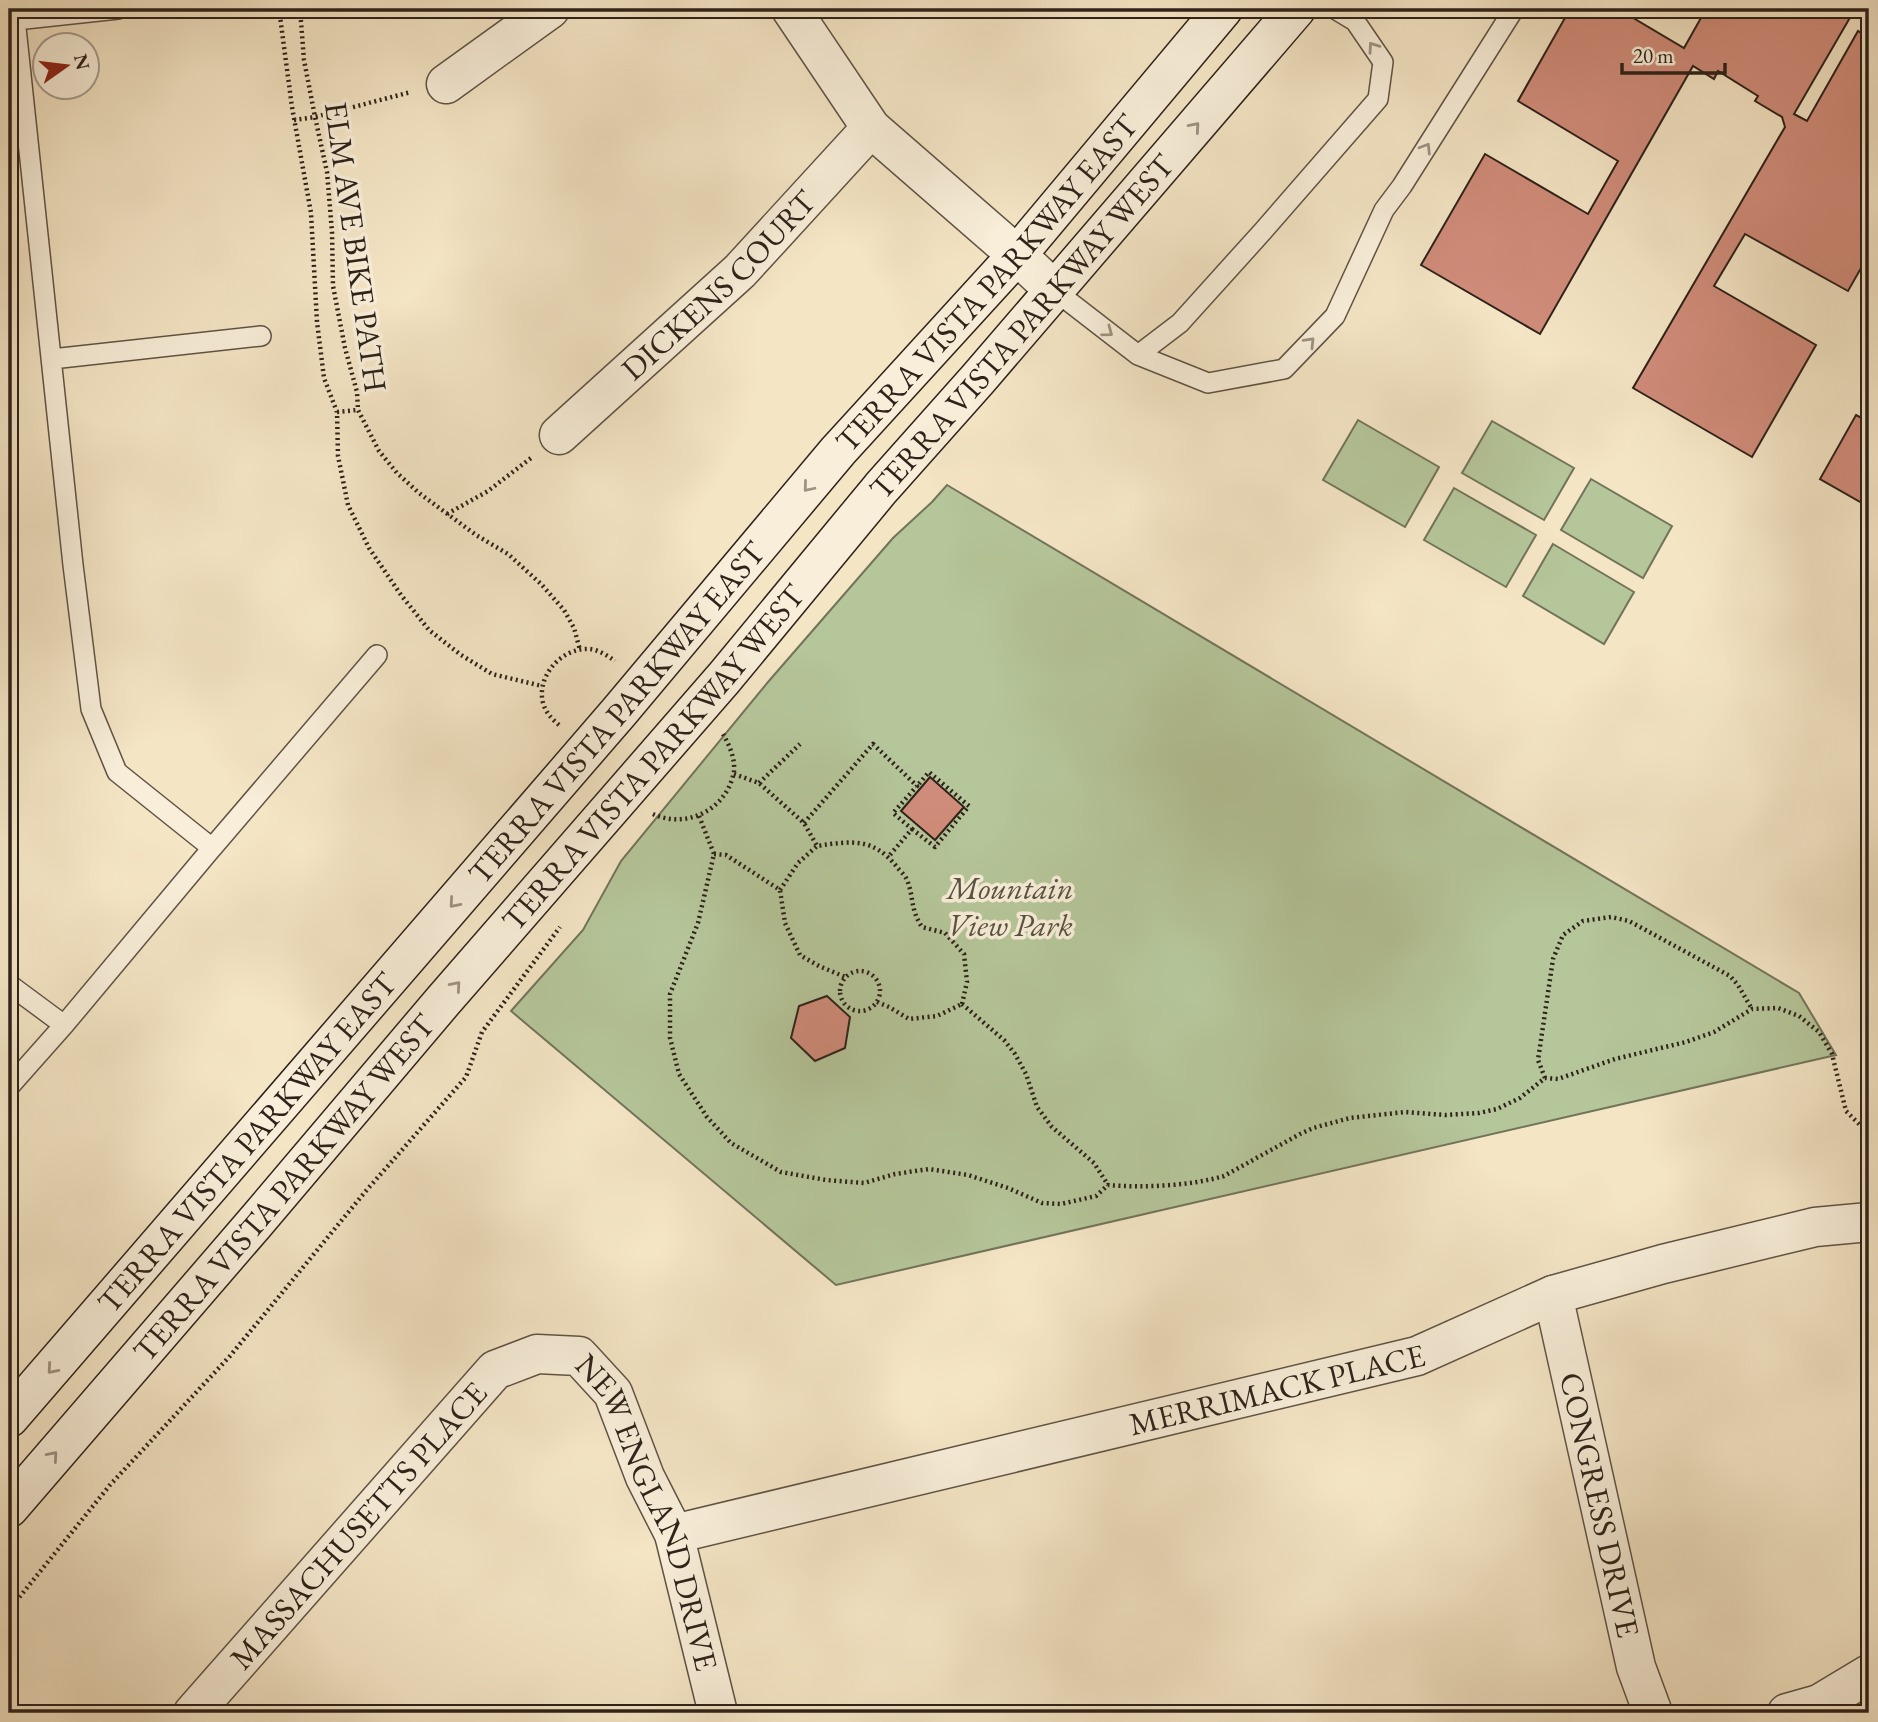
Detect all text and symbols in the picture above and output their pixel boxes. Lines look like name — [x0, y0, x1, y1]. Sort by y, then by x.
north arrow — [32, 32, 102, 102]
scale bar — [1622, 32, 1726, 76]
one-way arrow — [1369, 42, 1381, 55]
text: 20 m — [1633, 42, 1674, 69]
text: N — [68, 52, 96, 73]
street label: ELM AVE BIKE PATH — [315, 99, 397, 395]
street label: TERRA VISTA PARKWAY EAST — [826, 105, 1147, 461]
one-way arrow — [1187, 122, 1199, 135]
one-way arrow — [1417, 143, 1430, 156]
street label: TERRA VISTA PARKWAY WEST — [860, 145, 1184, 508]
street label: DICKENS COURT — [612, 181, 825, 390]
one-way arrow — [1100, 324, 1113, 337]
one-way arrow — [1301, 337, 1314, 350]
one-way arrow — [803, 480, 816, 492]
street label: TERRA VISTA PARKWAY EAST — [459, 532, 775, 893]
street label: TERRA VISTA PARKWAY WEST — [492, 575, 814, 940]
park label: Mountain View Park — [945, 867, 1073, 946]
one-way arrow — [450, 895, 462, 908]
street label: TERRA VISTA PARKWAY EAST — [88, 963, 406, 1322]
one-way arrow — [448, 981, 460, 994]
street label: TERRA VISTA PARKWAY WEST — [124, 1005, 444, 1371]
street label: MERRIMACK PLACE — [1125, 1334, 1429, 1445]
street label: NEW ENGLAND DRIVE — [566, 1345, 728, 1675]
one-way arrow — [48, 1360, 60, 1373]
street label: CONGRESS DRIVE — [1550, 1368, 1650, 1641]
street label: MASSACHUSETTS PLACE — [220, 1373, 496, 1678]
one-way arrow — [45, 1451, 57, 1464]

